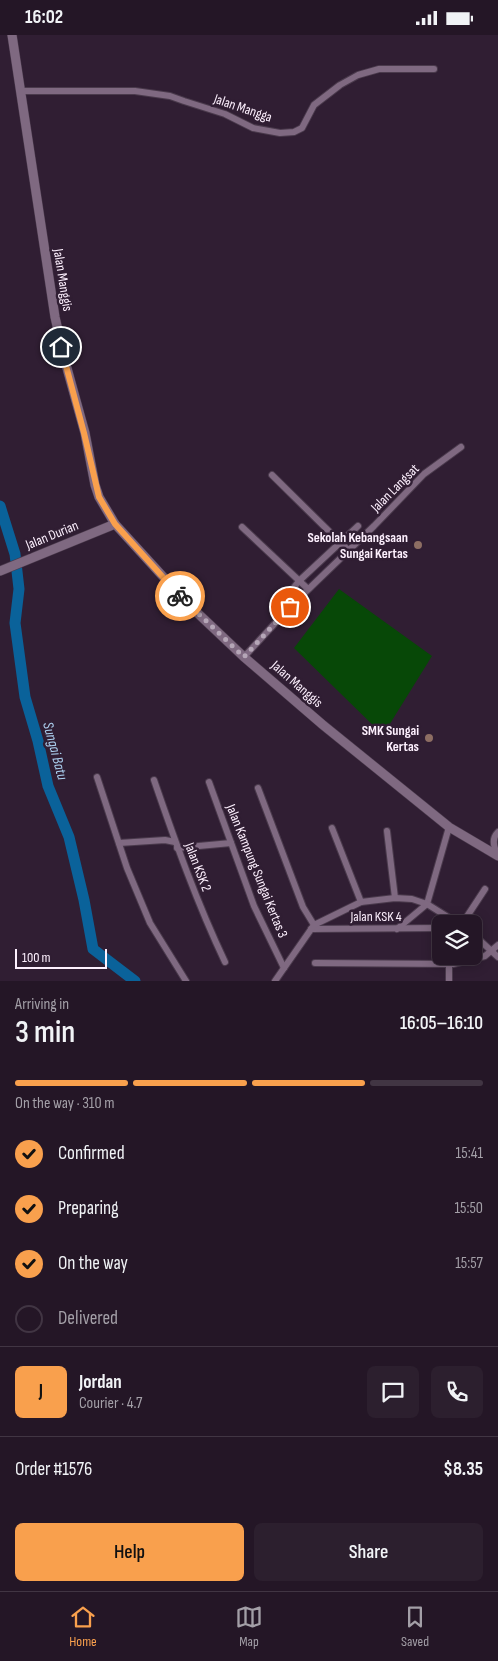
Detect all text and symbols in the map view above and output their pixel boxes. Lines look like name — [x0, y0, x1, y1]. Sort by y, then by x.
text: 16:02 — [25, 6, 63, 29]
street label: Jalan Mangga — [211, 90, 274, 126]
street label: Jalan Manggis — [50, 247, 76, 312]
pin — [40, 326, 82, 368]
icon: home — [47, 333, 75, 361]
street label: Jalan Langsat — [367, 460, 423, 516]
street label: Jalan Durian — [22, 517, 81, 554]
place label: Sekolah Kebangsaan Sungai Kertas — [307, 529, 408, 562]
marker: Sekolah Kebangsaan Sungai Kertas — [412, 539, 424, 551]
courier — [155, 571, 205, 621]
icon: bike — [166, 582, 194, 610]
pin — [269, 586, 311, 628]
icon: bag — [276, 593, 304, 621]
street label: Jalan Manggis — [267, 656, 326, 711]
water label: Sungai Batu — [38, 720, 72, 783]
place label: SMK Sungai Kertas — [362, 722, 419, 755]
marker: SMK Sungai Kertas — [423, 732, 435, 744]
street label: Jalan Kampung Sungai Kertas 3 — [222, 801, 292, 940]
street label: Jalan KSK 2 — [181, 839, 215, 894]
street label: Jalan KSK 4 — [349, 908, 402, 925]
map controls — [432, 915, 482, 965]
button: layers — [432, 915, 482, 965]
scale bar — [15, 946, 108, 969]
text: 100 m — [22, 949, 51, 966]
text: Arriving in — [15, 995, 69, 1014]
text: 16:05–16:10 — [400, 1012, 483, 1035]
text: 3 min — [15, 1013, 75, 1052]
text: On the way · 310 m — [15, 1094, 114, 1113]
icon: check — [15, 1140, 43, 1168]
text: Confirmed — [58, 1142, 125, 1165]
text: 15:41 — [456, 1144, 483, 1163]
icon: check — [15, 1195, 43, 1223]
text: Preparing — [58, 1197, 119, 1220]
text: 15:50 — [454, 1199, 483, 1218]
icon: check — [15, 1250, 43, 1278]
text: On the way — [58, 1252, 128, 1275]
text: 15:57 — [455, 1254, 483, 1273]
text: Delivered — [58, 1307, 118, 1330]
button: chat — [367, 1366, 419, 1418]
button: phone — [431, 1366, 483, 1418]
text: Jordan — [79, 1371, 122, 1394]
text: J — [39, 1380, 43, 1403]
text: Courier · 4.7 — [79, 1394, 142, 1413]
text: Order #1576 — [15, 1458, 92, 1481]
text: $8.35 — [443, 1458, 483, 1481]
button: Help — [15, 1523, 244, 1581]
button: Share — [254, 1523, 483, 1581]
tab: Home — [69, 1603, 97, 1650]
tab: Map — [235, 1603, 263, 1650]
tab: Saved — [401, 1603, 429, 1650]

